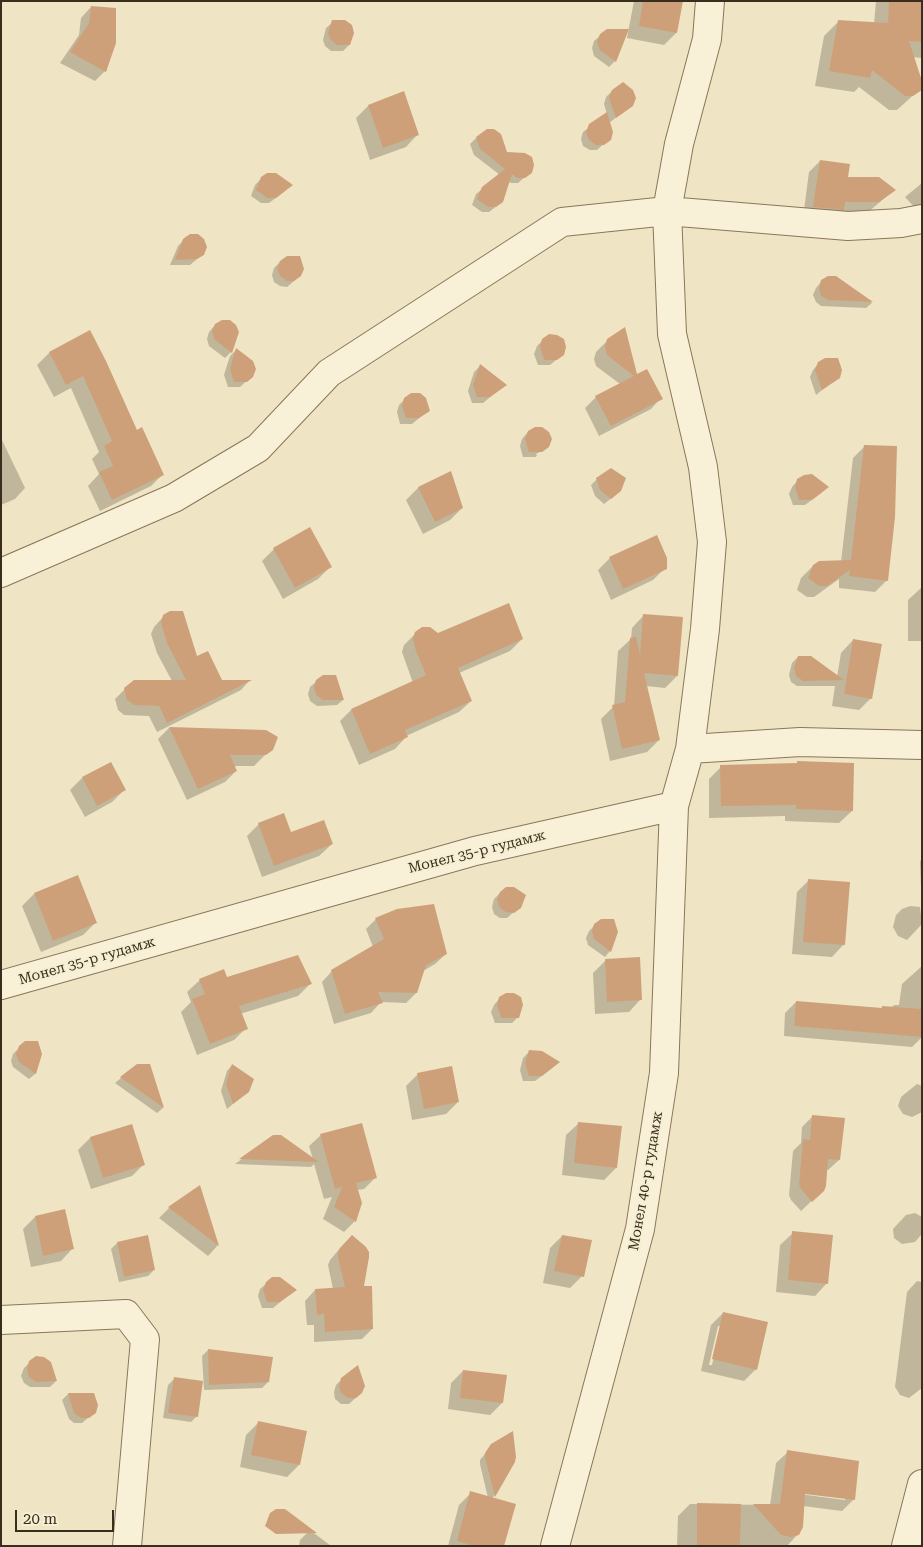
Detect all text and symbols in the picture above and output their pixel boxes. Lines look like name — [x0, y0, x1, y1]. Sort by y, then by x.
street label: Монел 35-р гудамж — [406, 827, 548, 877]
street label: Монел 35-р гудамж — [17, 933, 157, 989]
street label: Монел 40-р гудамж — [625, 1110, 667, 1252]
scale bar — [18, 1500, 116, 1532]
text: 20 m — [23, 1510, 57, 1528]

